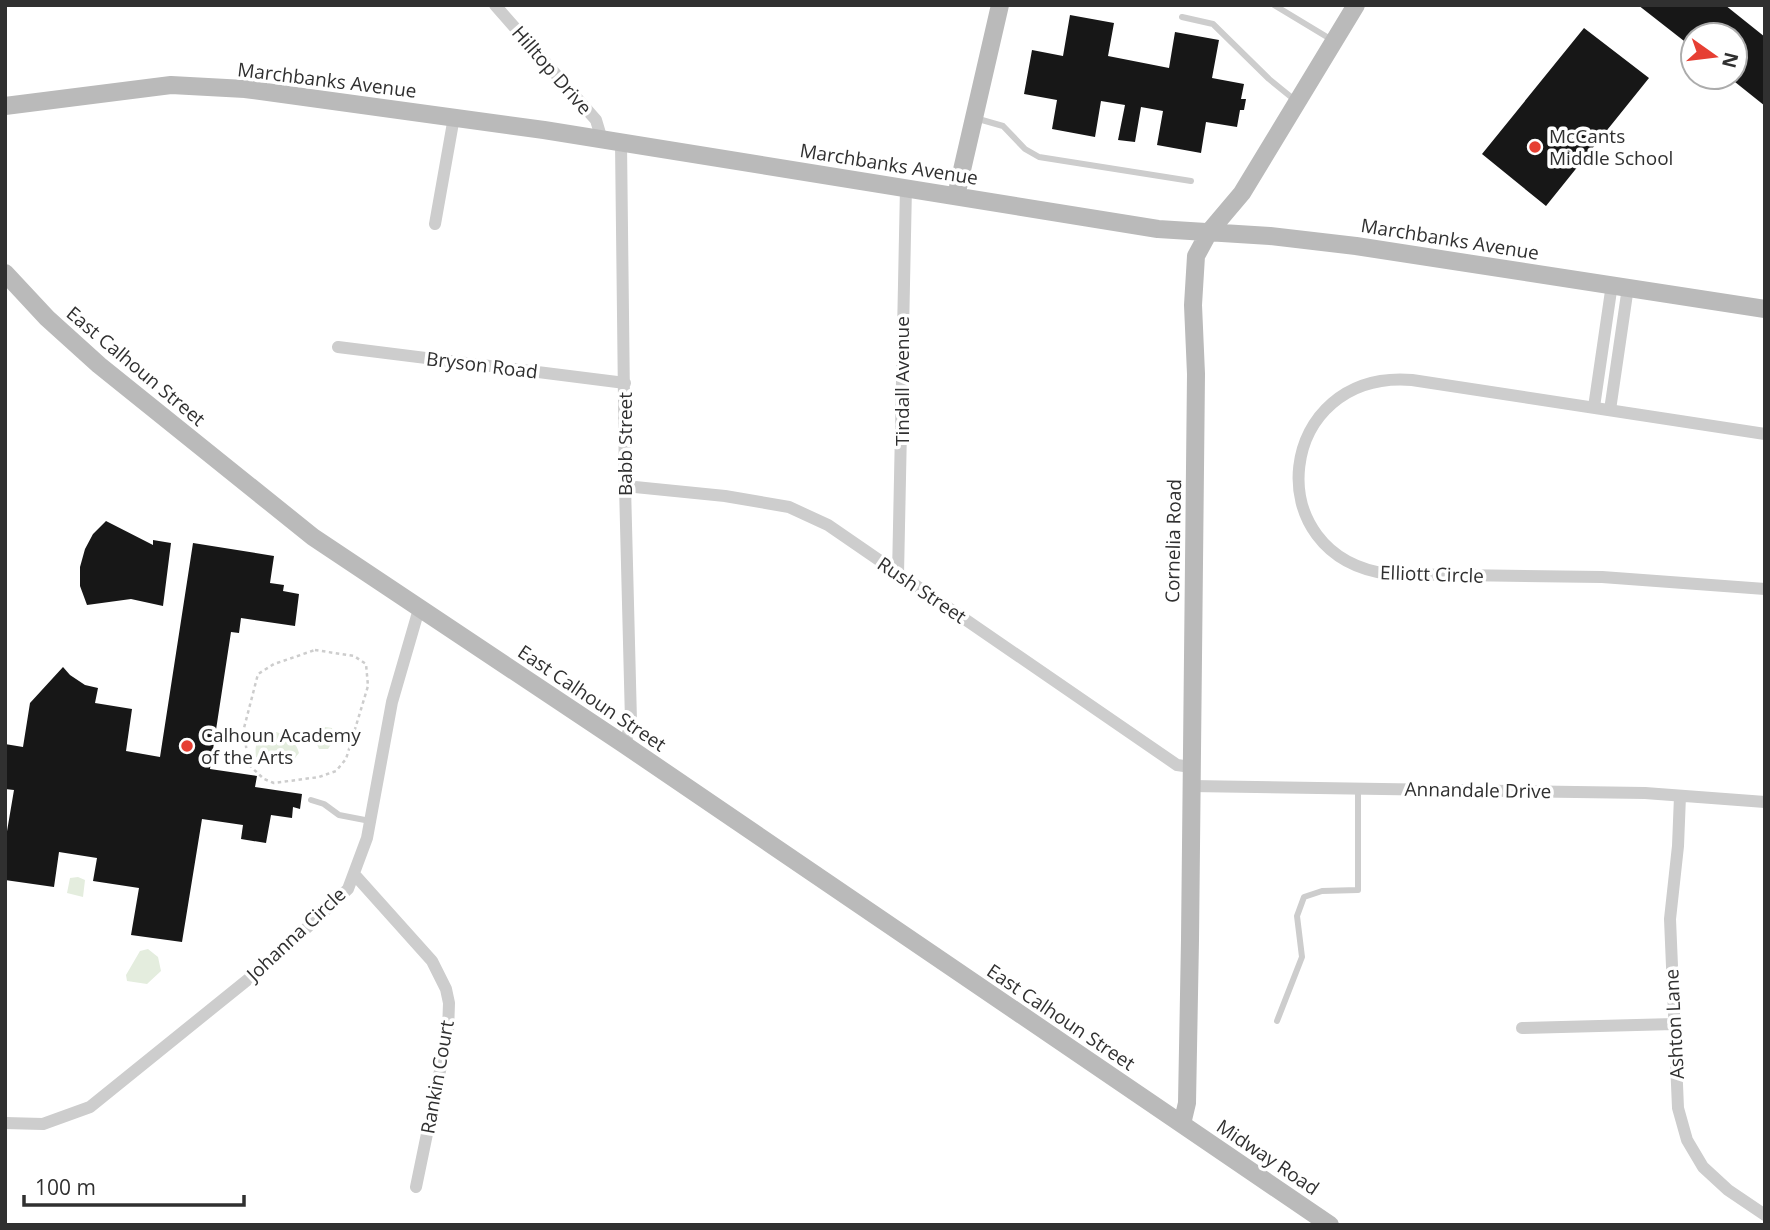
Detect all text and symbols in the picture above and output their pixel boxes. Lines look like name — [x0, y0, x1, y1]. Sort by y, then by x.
street label: Hilltop Drive — [506, 20, 598, 120]
north arrow — [1679, 21, 1749, 91]
text: N — [1716, 49, 1745, 71]
street label: Marchbanks Avenue — [236, 56, 418, 104]
place label: McCants Middle School — [1549, 123, 1673, 171]
street label: Marchbanks Avenue — [798, 137, 980, 191]
marker: McCants Middle School — [1527, 139, 1543, 155]
street label: Marchbanks Avenue — [1359, 212, 1541, 266]
street label: East Calhoun Street — [61, 300, 211, 432]
street label: Tindall Avenue — [889, 316, 915, 446]
street label: Bryson Road — [425, 345, 539, 385]
street label: Babb Street — [612, 392, 638, 496]
street label: Cornelia Road — [1159, 479, 1187, 603]
street label: Rush Street — [872, 551, 972, 629]
street label: Elliott Circle — [1380, 559, 1484, 589]
street label: East Calhoun Street — [513, 639, 671, 757]
place label: Calhoun Academy of the Arts — [201, 722, 361, 770]
marker: Calhoun Academy of the Arts — [179, 738, 195, 754]
street label: Annandale Drive — [1404, 776, 1552, 804]
street label: Johanna Circle — [239, 881, 351, 988]
street label: East Calhoun Street — [982, 958, 1140, 1076]
street label: Ashton Lane — [1658, 968, 1690, 1080]
street label: Rankin Court — [414, 1018, 460, 1136]
street label: Midway Road — [1212, 1113, 1324, 1201]
scale bar — [24, 1164, 245, 1208]
text: 100 m — [35, 1173, 96, 1201]

